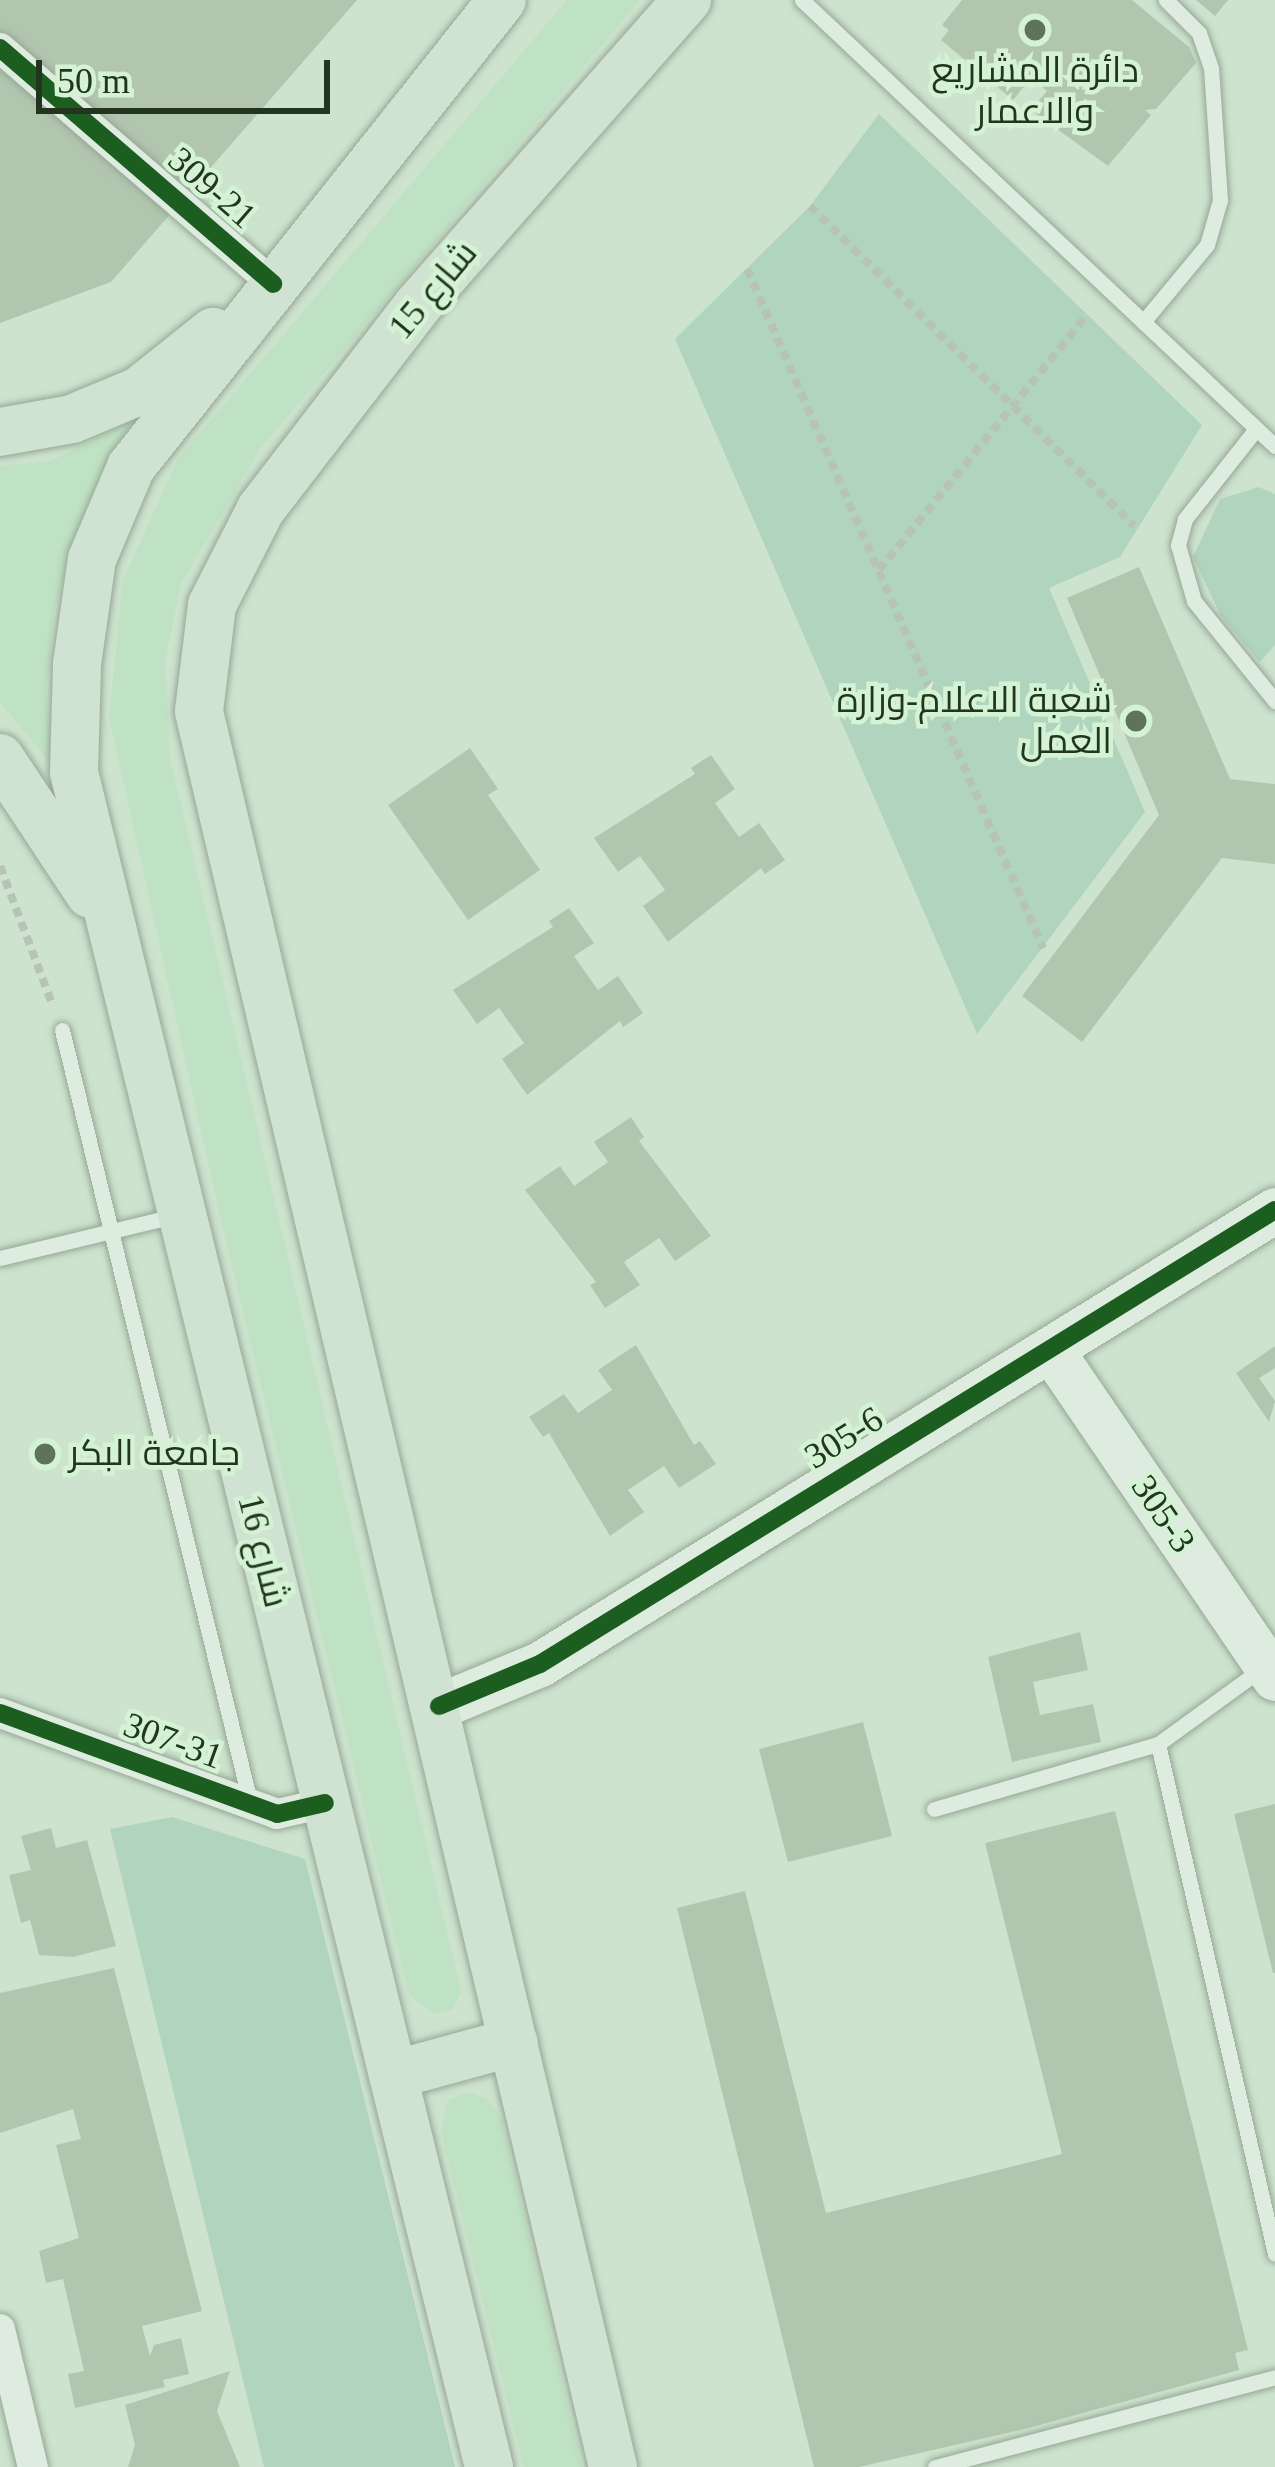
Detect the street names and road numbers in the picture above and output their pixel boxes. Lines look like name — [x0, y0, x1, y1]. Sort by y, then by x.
street label: 309-21 — [159, 138, 265, 238]
street label: شارع 15 — [380, 232, 486, 348]
street label: 305-6 — [797, 1397, 891, 1479]
street label: 305-3 — [1122, 1467, 1204, 1561]
street label: شارع 16 — [228, 1490, 298, 1612]
street label: 307-31 — [118, 1703, 228, 1779]

